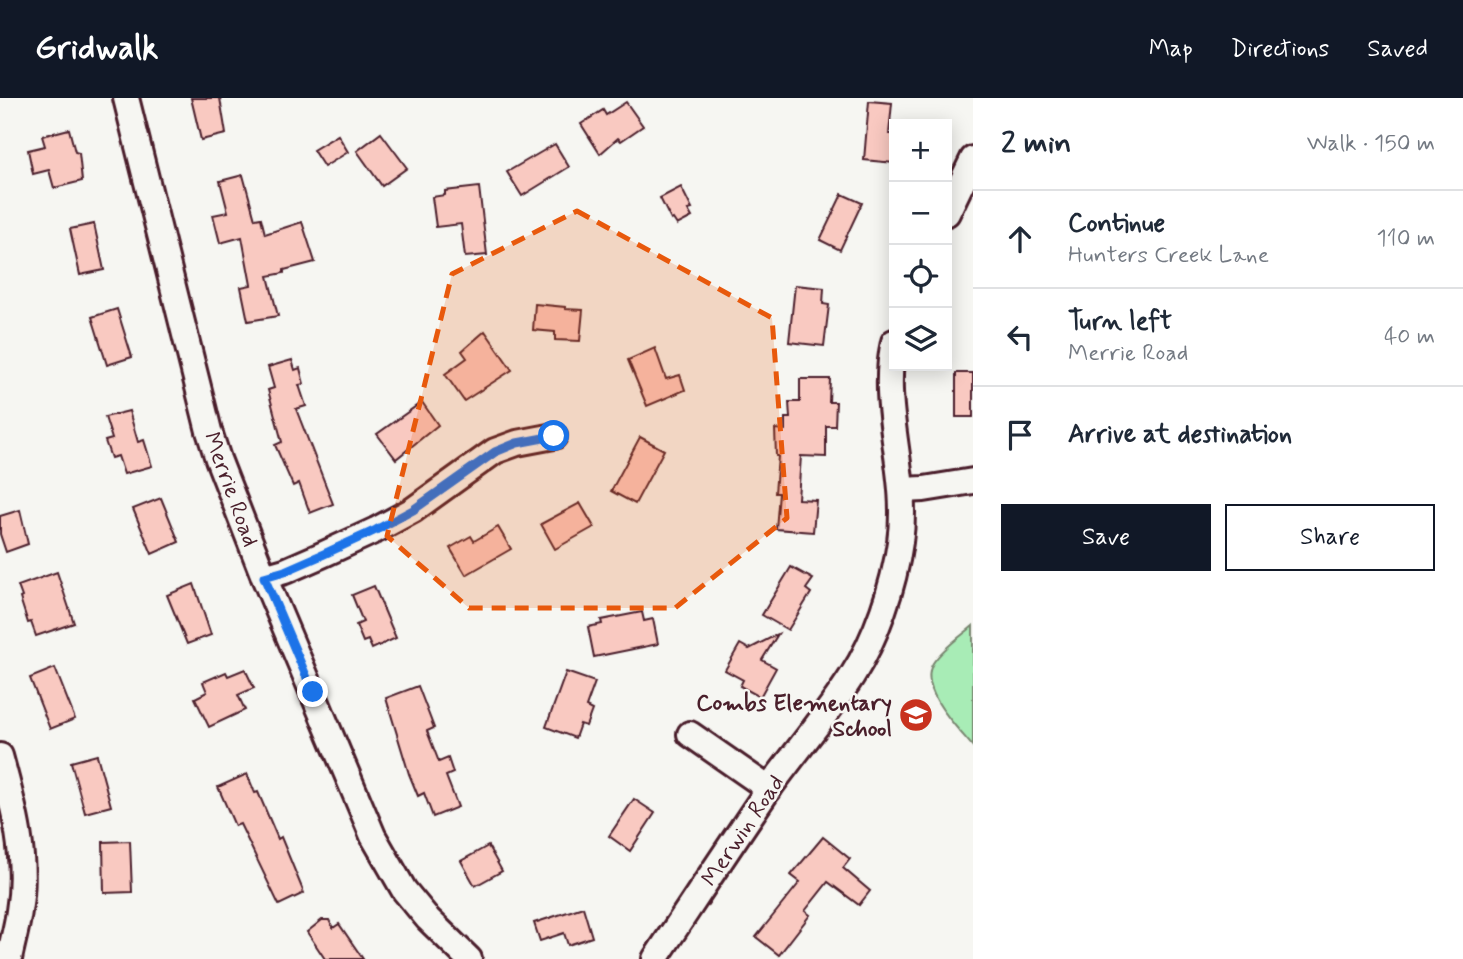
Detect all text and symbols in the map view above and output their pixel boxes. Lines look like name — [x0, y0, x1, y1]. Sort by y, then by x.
text: Gridwalk — [35, 27, 159, 71]
text: Map — [1149, 34, 1193, 65]
text: Directions — [1231, 34, 1329, 65]
text: Saved — [1367, 34, 1428, 65]
map controls — [889, 119, 952, 371]
button: + — [889, 119, 952, 182]
text: 2 min — [1001, 124, 1071, 163]
text: Walk · 150 m — [1307, 129, 1435, 159]
button: − — [889, 182, 952, 245]
text: Continue — [1068, 207, 1165, 241]
icon: ahead — [1001, 220, 1039, 258]
text: 110 m — [1376, 224, 1435, 254]
text: Hunters Creek Lane — [1068, 241, 1269, 271]
button: locate — [889, 245, 952, 308]
text: Turn left — [1068, 305, 1172, 339]
button: layers — [889, 308, 952, 371]
icon: left — [1001, 318, 1039, 356]
text: 40 m — [1384, 322, 1435, 352]
text: Merrie Road — [1068, 339, 1188, 369]
icon: arrive — [1001, 416, 1039, 454]
text: Arrive at destination — [1068, 418, 1292, 452]
route start — [538, 420, 569, 451]
street label: Merrie Road — [195, 428, 265, 551]
button: Save — [1001, 504, 1211, 571]
button: Share — [1225, 504, 1435, 571]
route end — [297, 676, 328, 707]
place label: Combs Elementary School — [696, 689, 892, 745]
school or university icon: Combs Elementary School — [897, 696, 935, 734]
street label: Merwin Road — [695, 769, 792, 893]

